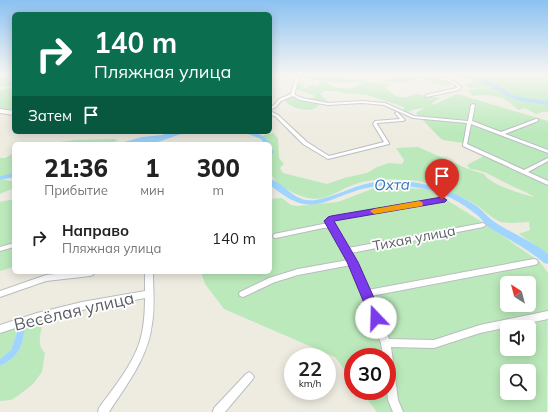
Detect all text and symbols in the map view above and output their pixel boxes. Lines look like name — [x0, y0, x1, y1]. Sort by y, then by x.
text: 140 m — [94, 25, 177, 60]
icon: right — [28, 28, 80, 80]
text: Пляжная улица — [94, 60, 232, 83]
icon: arrive — [80, 104, 102, 126]
text: Затем — [28, 106, 72, 125]
text: 21:36 — [44, 153, 108, 183]
text: 1 — [145, 153, 160, 183]
text: 300 — [197, 153, 240, 183]
pin — [425, 159, 459, 200]
icon: arrive — [431, 165, 453, 187]
water label: Охта — [374, 175, 410, 194]
text: Прибытие — [44, 182, 108, 198]
text: мин — [140, 182, 164, 198]
text: m — [213, 182, 224, 198]
text: Направо — [62, 221, 129, 240]
street label: Тихая улица — [371, 221, 457, 255]
icon: right — [28, 227, 50, 249]
text: 140 m — [212, 229, 256, 248]
text: Пляжная улица — [62, 240, 161, 256]
north arrow — [500, 276, 536, 312]
map controls — [500, 276, 536, 400]
street label: Весёлая улица — [12, 286, 136, 336]
position arrow — [355, 297, 397, 339]
button: sound — [500, 320, 536, 356]
speed limit sign: 30 — [344, 348, 396, 400]
text: 22 — [298, 356, 322, 381]
button: search — [500, 364, 536, 400]
text: km/h — [299, 377, 321, 390]

